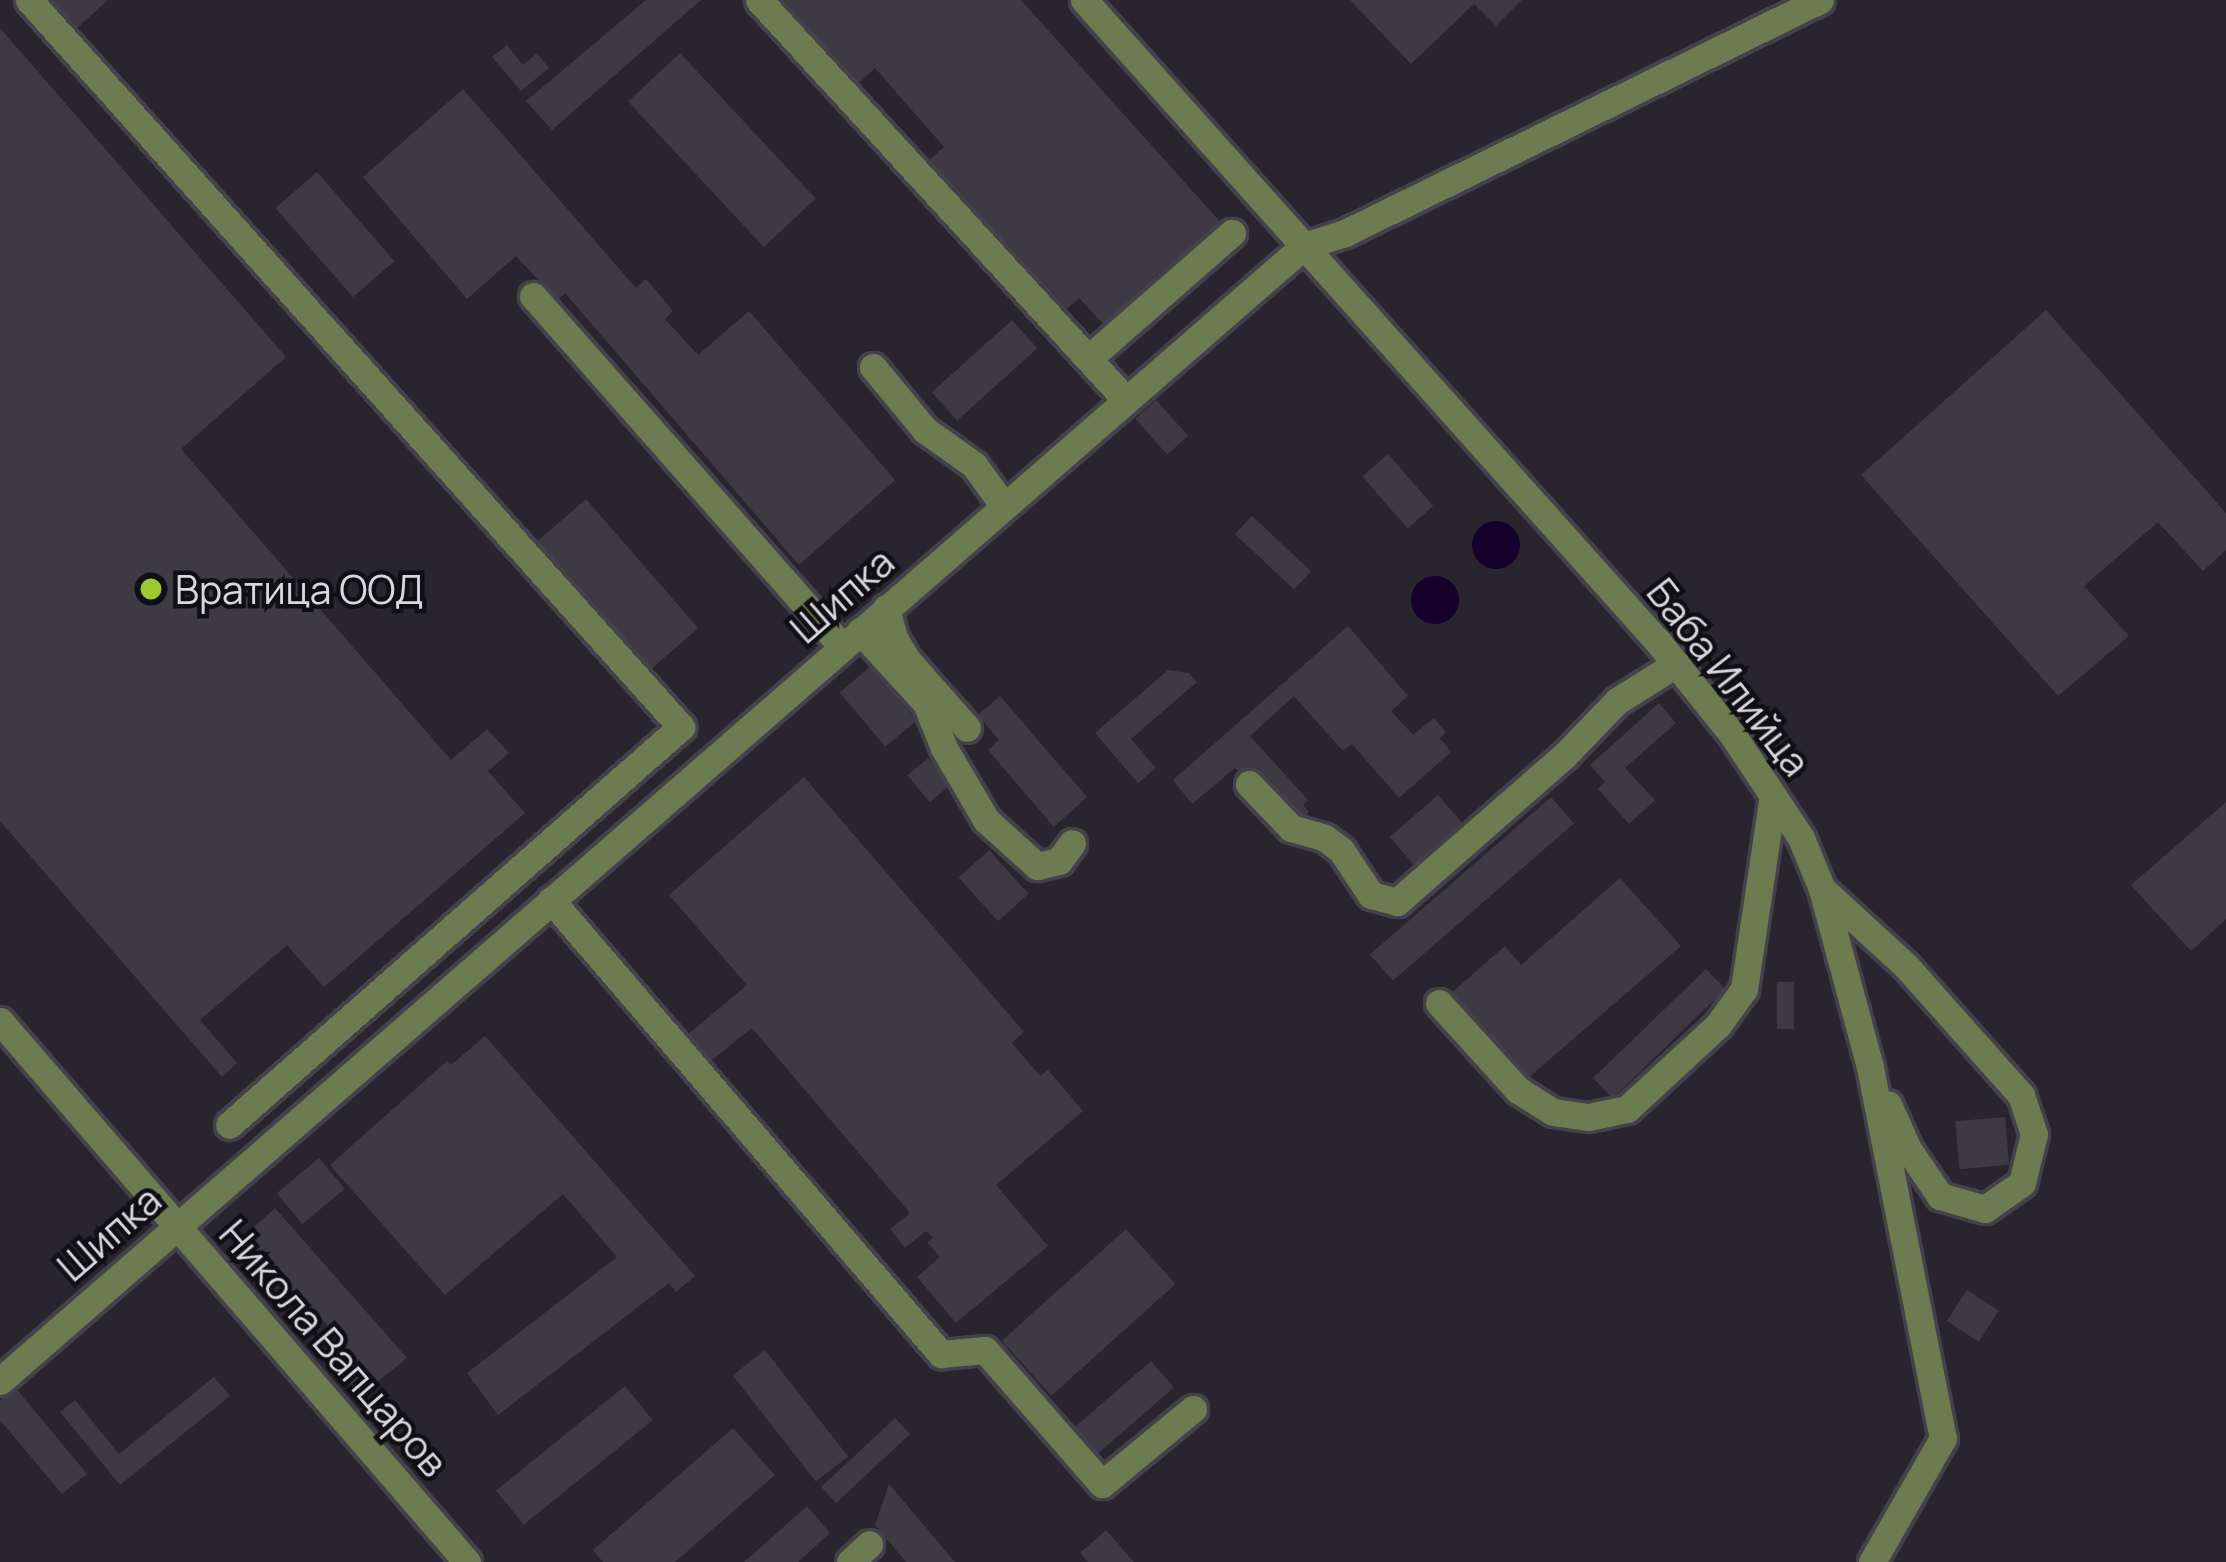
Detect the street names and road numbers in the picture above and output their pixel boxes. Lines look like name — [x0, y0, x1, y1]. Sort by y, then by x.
street label: Шипка — [781, 538, 903, 652]
street label: Баба Илийца — [1638, 569, 1820, 785]
street label: Шипка — [48, 1176, 170, 1290]
street label: Никола Вапцаров — [210, 1211, 458, 1485]

